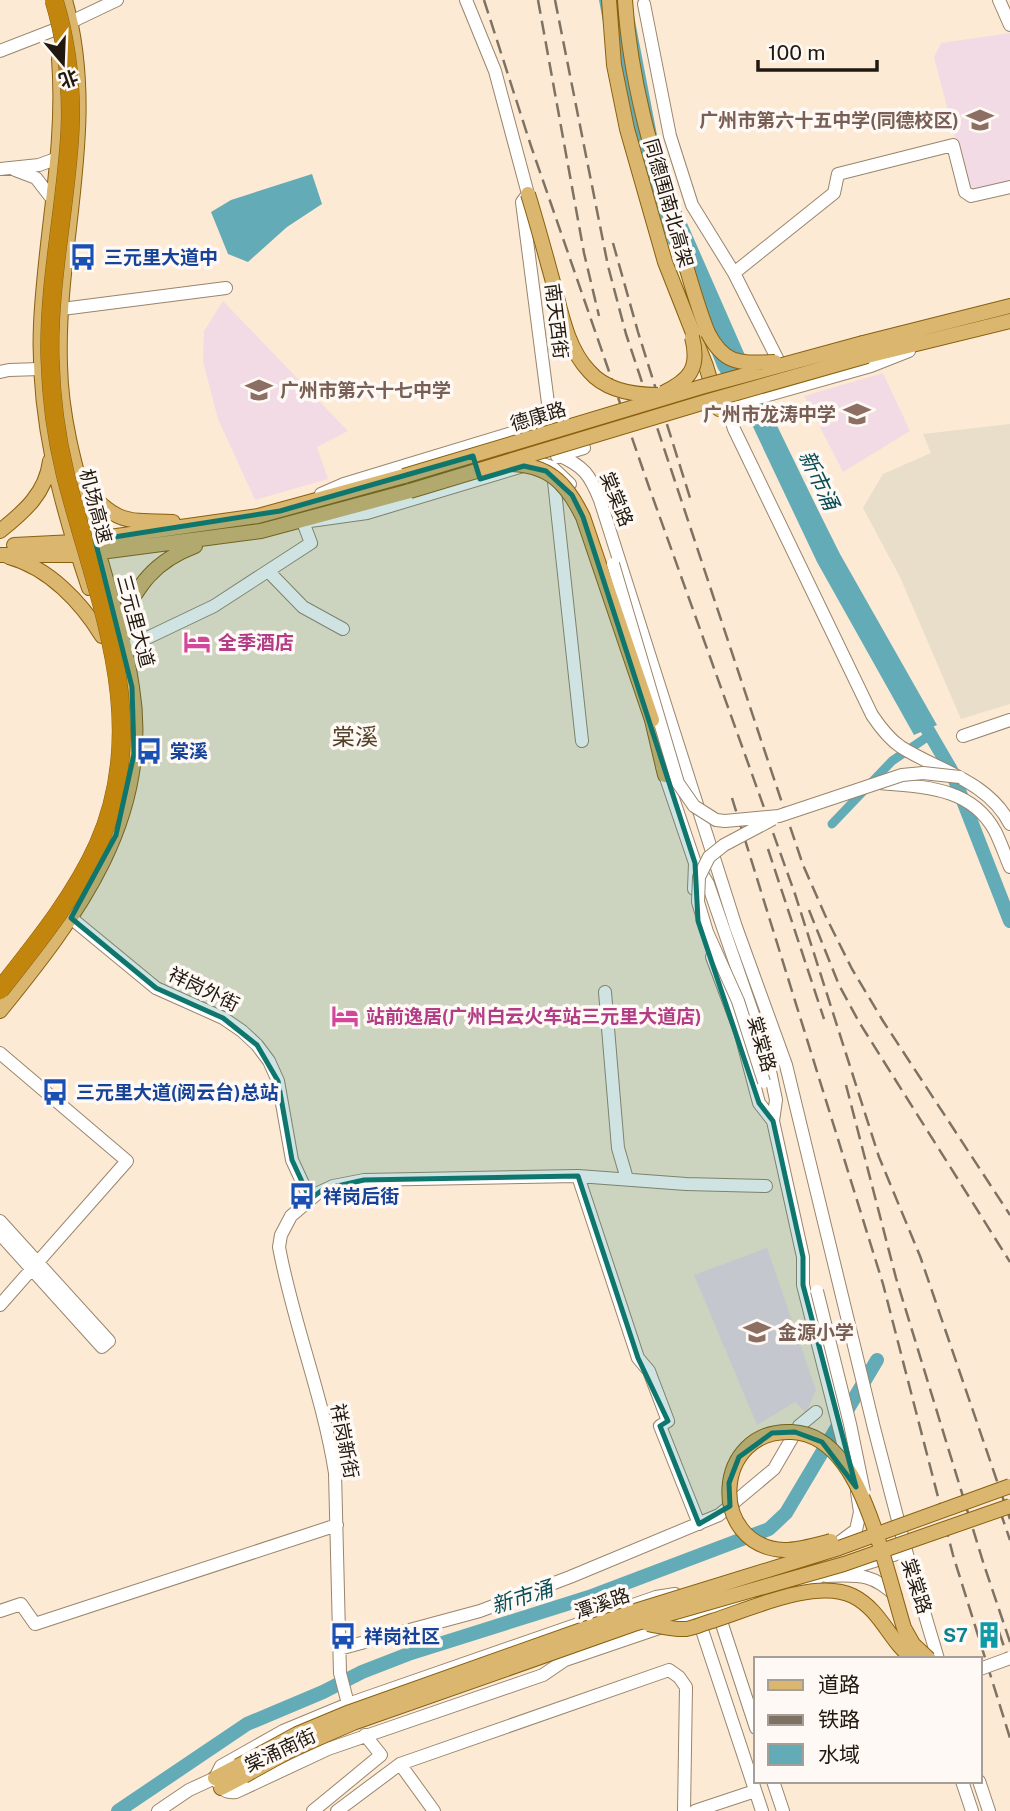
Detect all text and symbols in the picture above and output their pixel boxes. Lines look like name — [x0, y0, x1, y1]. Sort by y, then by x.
north arrow — [28, 28, 98, 98]
scale bar — [758, 28, 877, 72]
text: 100 m — [768, 40, 825, 65]
text: 北 — [56, 66, 81, 93]
school or university icon: 广州市第六十五中学(同德校区) — [965, 105, 995, 135]
place label: 广州市第六十五中学(同德校区) — [699, 109, 959, 131]
street label: 同德围南北高架 — [640, 136, 698, 270]
bus stop icon: 三元里大道中 — [68, 242, 98, 272]
place label: 三元里大道中 — [104, 246, 218, 268]
street label: 南天西街 — [541, 282, 573, 360]
school or university icon: 广州市第六十七中学 — [244, 375, 274, 405]
place label: 广州市第六十七中学 — [280, 379, 451, 401]
street label: 德康路 — [508, 397, 568, 435]
school or university icon: 广州市龙涛中学 — [842, 399, 872, 429]
place label: 广州市龙涛中学 — [703, 403, 836, 425]
water label: 新市涌 — [794, 446, 845, 516]
street label: 机场高速 — [76, 466, 116, 546]
street label: 棠棠路 — [596, 468, 638, 530]
street label: 三元里大道 — [113, 572, 159, 670]
hotel icon: 全季酒店 — [182, 627, 212, 657]
place label: 全季酒店 — [218, 631, 294, 653]
district label: 棠溪 — [332, 723, 378, 750]
bus stop icon: 棠溪 — [134, 736, 164, 766]
place label: 棠溪 — [170, 740, 208, 762]
street label: 祥岗外街 — [165, 962, 243, 1016]
hotel icon: 站前逸居(广州白云火车站三元里大道店) — [330, 1001, 360, 1031]
place label: 站前逸居(广州白云火车站三元里大道店) — [366, 1005, 702, 1027]
street label: 棠棠路 — [744, 1014, 780, 1074]
bus stop icon: 三元里大道(阅云台)总站 — [40, 1077, 70, 1107]
place label: 三元里大道(阅云台)总站 — [76, 1081, 279, 1103]
bus stop icon: 祥岗后街 — [287, 1181, 317, 1211]
place label: 祥岗后街 — [323, 1185, 399, 1207]
school or university icon: 金源小学 — [742, 1317, 772, 1347]
place label: 金源小学 — [778, 1321, 854, 1343]
street label: 祥岗新街 — [327, 1402, 363, 1480]
street label: 棠棠路 — [898, 1555, 936, 1617]
water label: 新市涌 — [488, 1575, 558, 1619]
street label: 潭溪路 — [571, 1583, 633, 1623]
building icon: S7 — [974, 1620, 1004, 1650]
bus stop icon: 祥岗社区 — [328, 1621, 358, 1651]
place label: S7 — [943, 1624, 968, 1646]
place label: 祥岗社区 — [364, 1625, 440, 1647]
legend — [754, 1657, 982, 1783]
text: 道路 — [818, 1672, 860, 1697]
text: 铁路 — [818, 1707, 860, 1732]
street label: 棠涌南街 — [241, 1724, 319, 1776]
text: 水域 — [818, 1742, 860, 1767]

